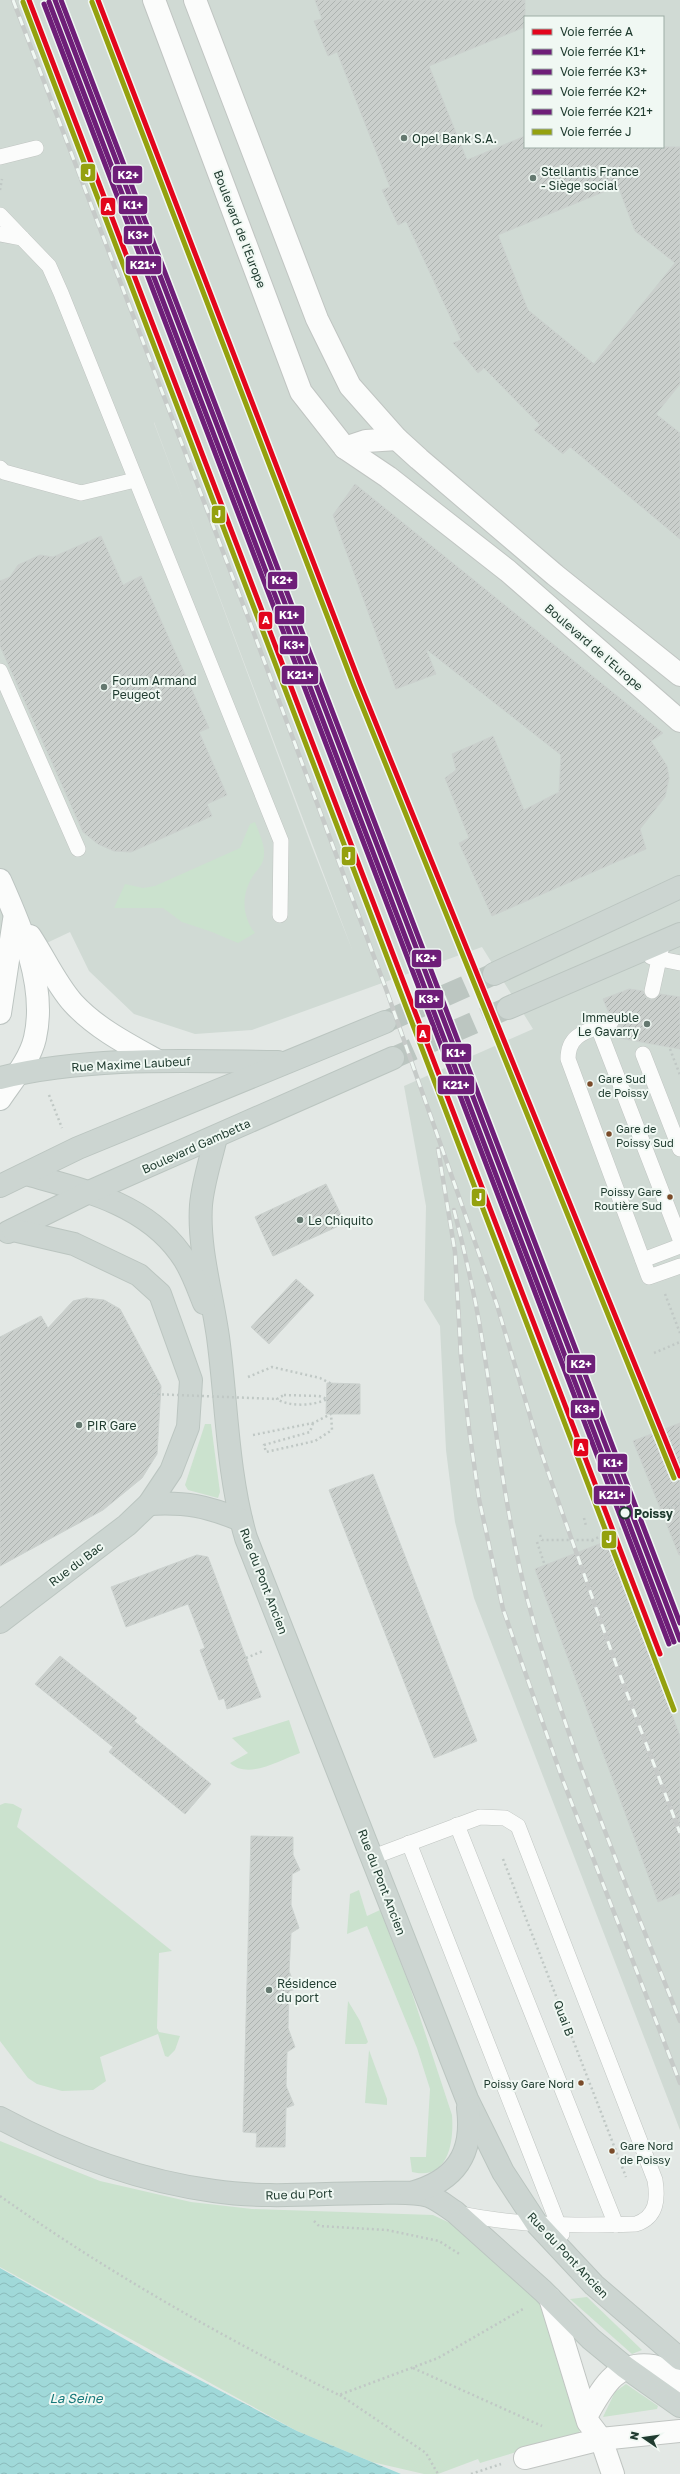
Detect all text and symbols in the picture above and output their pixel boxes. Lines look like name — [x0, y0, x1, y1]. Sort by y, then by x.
legend — [524, 16, 664, 148]
text: Voie ferrée A — [560, 24, 633, 39]
text: Voie ferrée K1+ — [560, 44, 646, 59]
text: Voie ferrée K3+ — [560, 64, 647, 79]
text: Voie ferrée K2+ — [560, 84, 647, 99]
text: Voie ferrée K21+ — [560, 104, 653, 119]
text: Voie ferrée J — [560, 124, 632, 139]
place label: Opel Bank S.A. — [412, 131, 497, 146]
marker: Opel Bank S.A. — [399, 133, 409, 143]
line badge: J — [80, 163, 96, 182]
place label: Stellantis France - Siège social — [541, 164, 639, 193]
line badge: K2+ — [112, 165, 143, 184]
text: J — [85, 166, 91, 179]
text: K2+ — [117, 168, 139, 181]
street label: Boulevard de l'Europe — [211, 168, 269, 290]
marker: Stellantis France - Siège social — [528, 173, 538, 183]
line badge: K1+ — [118, 195, 148, 215]
line badge: A — [100, 197, 116, 216]
text: K1+ — [123, 198, 143, 211]
text: A — [104, 200, 112, 213]
line badge: K3+ — [123, 225, 153, 245]
text: K3+ — [127, 228, 149, 241]
line badge: K21+ — [125, 255, 162, 275]
text: K21+ — [130, 258, 156, 271]
line badge: J — [211, 505, 226, 524]
text: J — [215, 507, 221, 520]
line badge: K2+ — [267, 571, 298, 590]
text: K2+ — [271, 573, 293, 586]
street label: Boulevard de l'Europe — [542, 600, 646, 694]
line badge: K1+ — [274, 605, 305, 625]
text: K1+ — [279, 608, 299, 621]
line badge: A — [258, 611, 273, 630]
text: A — [262, 613, 270, 626]
line badge: K3+ — [279, 635, 309, 655]
text: K3+ — [283, 638, 305, 651]
line badge: K21+ — [281, 665, 319, 685]
text: K21+ — [287, 668, 313, 681]
place label: Forum Armand Peugeot — [112, 673, 197, 702]
marker: Forum Armand Peugeot — [99, 682, 109, 692]
line badge: J — [341, 846, 356, 866]
text: J — [345, 849, 351, 862]
line badge: K2+ — [411, 949, 442, 968]
text: K2+ — [415, 951, 437, 964]
line badge: K3+ — [414, 989, 444, 1009]
text: K3+ — [418, 992, 440, 1005]
place label: Immeuble Le Gavarry — [578, 1010, 639, 1039]
marker: Immeuble Le Gavarry — [642, 1019, 652, 1029]
line badge: A — [416, 1024, 431, 1043]
text: A — [419, 1027, 427, 1040]
line badge: K1+ — [441, 1043, 472, 1063]
text: K1+ — [446, 1046, 466, 1059]
street label: Rue Maxime Laubeuf — [71, 1053, 192, 1075]
place label: Gare Sud de Poissy — [598, 1072, 648, 1099]
line badge: K21+ — [437, 1075, 475, 1095]
text: K21+ — [443, 1078, 469, 1091]
marker: Gare Sud de Poissy — [585, 1079, 595, 1089]
street label: Boulevard Gambetta — [139, 1115, 253, 1177]
place label: Gare de Poissy Sud — [616, 1122, 674, 1149]
marker: Gare de Poissy Sud — [604, 1129, 614, 1139]
place label: Poissy Gare Routière Sud — [594, 1185, 662, 1212]
line badge: J — [471, 1188, 486, 1207]
text: J — [476, 1190, 482, 1203]
marker: Poissy Gare Routière Sud — [665, 1192, 675, 1202]
place label: Le Chiquito — [308, 1213, 373, 1228]
marker: Le Chiquito — [295, 1215, 305, 1225]
line badge: K2+ — [566, 1354, 596, 1374]
text: K2+ — [570, 1357, 592, 1370]
line badge: K3+ — [570, 1399, 600, 1419]
text: K3+ — [574, 1402, 596, 1415]
place label: PIR Gare — [87, 1418, 137, 1433]
marker: PIR Gare — [74, 1420, 84, 1430]
line badge: A — [573, 1438, 589, 1457]
text: A — [577, 1440, 585, 1453]
line badge: K1+ — [597, 1453, 628, 1473]
text: K1+ — [603, 1456, 623, 1469]
line badge: K21+ — [593, 1485, 631, 1505]
text: K21+ — [599, 1488, 625, 1501]
marker: Poissy — [618, 1506, 632, 1520]
place label: Poissy — [634, 1506, 674, 1521]
street label: Rue du Pont Ancien — [237, 1526, 291, 1636]
line badge: J — [601, 1530, 617, 1549]
text: J — [606, 1532, 612, 1545]
street label: Rue du Bac — [46, 1538, 106, 1589]
street label: Rue du Pont Ancien — [355, 1827, 409, 1937]
place label: Résidence du port — [277, 1976, 337, 2005]
marker: Résidence du port — [264, 1985, 274, 1995]
street label: Quai B — [550, 1998, 578, 2038]
place label: Poissy Gare Nord — [484, 2077, 574, 2090]
marker: Poissy Gare Nord — [576, 2078, 586, 2088]
place label: Gare Nord de Poissy — [620, 2139, 673, 2166]
marker: Gare Nord de Poissy — [607, 2146, 617, 2156]
street label: Rue du Port — [265, 2185, 333, 2203]
street label: Rue du Pont Ancien — [524, 2209, 612, 2301]
water label: La Seine — [49, 2390, 104, 2406]
north arrow — [624, 2418, 664, 2458]
text: N — [626, 2430, 641, 2441]

